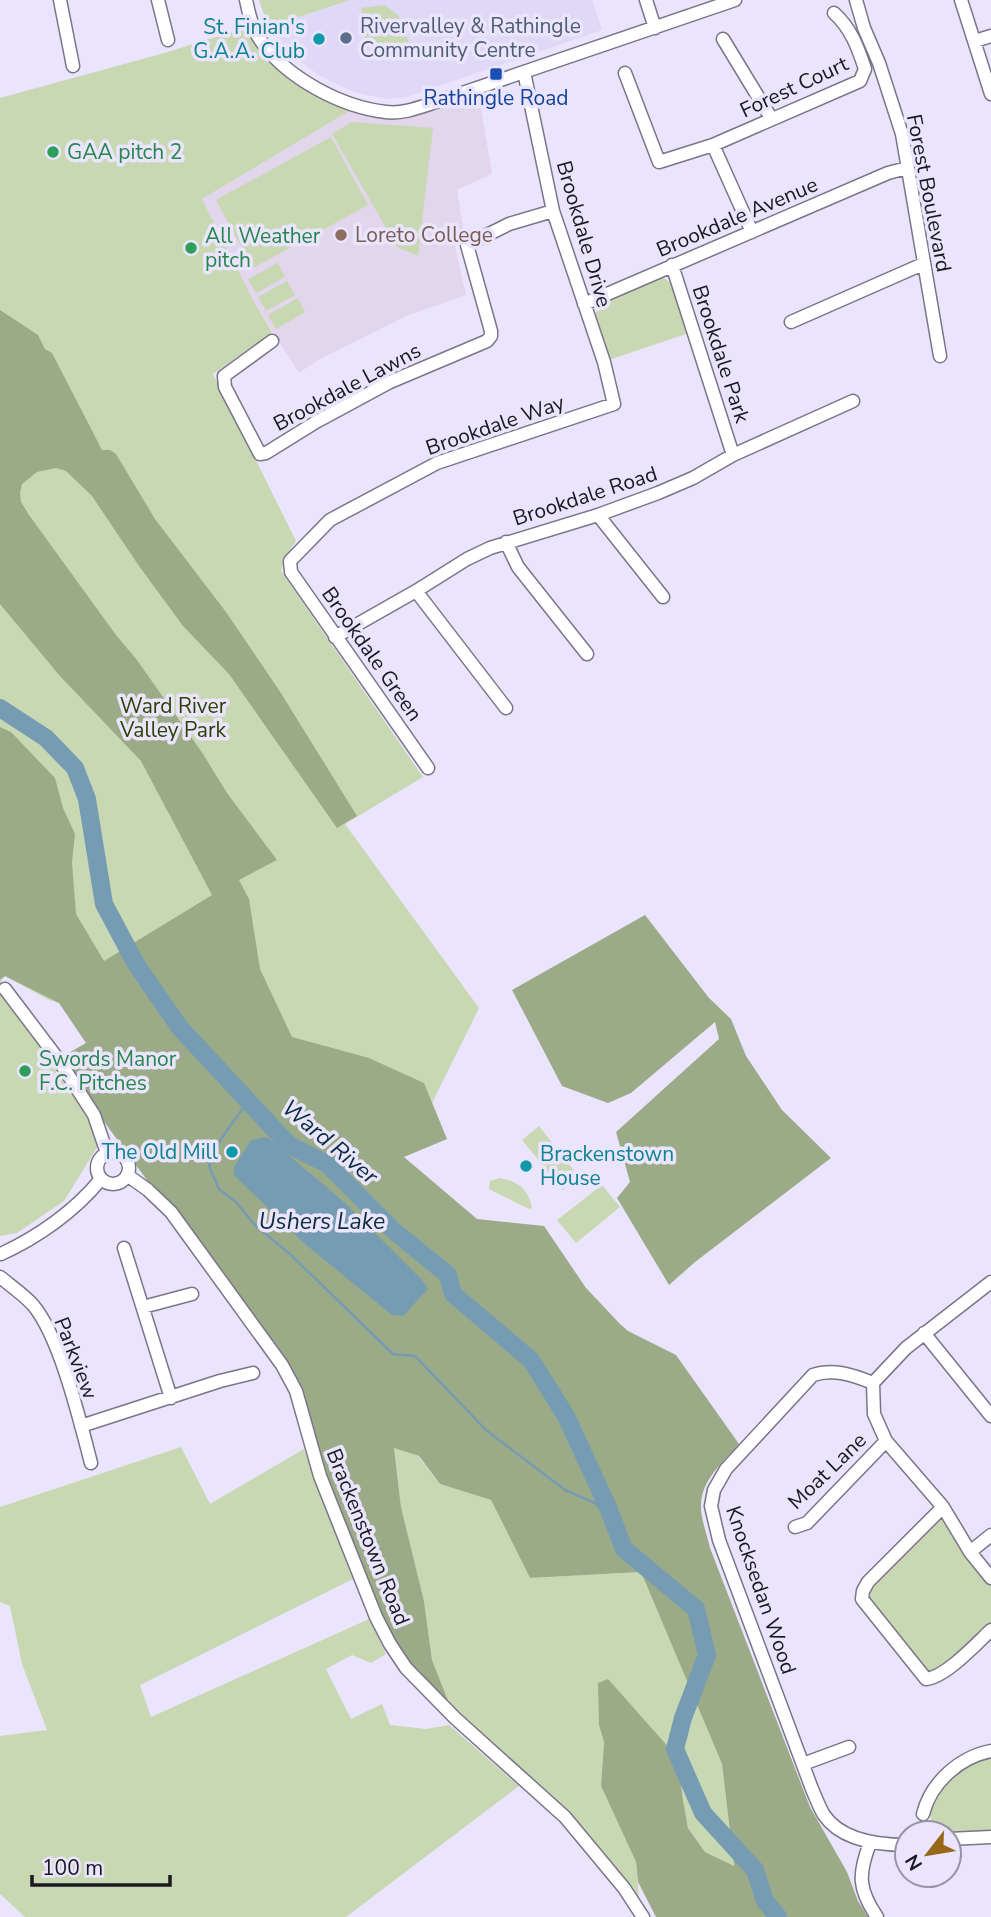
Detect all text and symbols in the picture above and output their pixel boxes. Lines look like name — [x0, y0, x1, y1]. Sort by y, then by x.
place label: Rivervalley & Rathingle Community Centre — [360, 12, 581, 64]
place label: St. Finian's G.A.A. Club — [193, 13, 305, 65]
marker: Rivervalley & Rathingle Community Centre — [338, 30, 354, 46]
marker: St. Finian's G.A.A. Club — [311, 31, 327, 47]
street label: Forest Court — [735, 49, 853, 124]
marker: Rathingle Road — [488, 66, 504, 82]
place label: Rathingle Road — [423, 84, 569, 112]
street label: Forest Boulevard — [900, 112, 958, 274]
place label: GAA pitch 2 — [67, 138, 182, 166]
marker: GAA pitch 2 — [45, 144, 61, 160]
street label: Brookdale Drive — [550, 158, 618, 310]
street label: Brookdale Avenue — [652, 170, 822, 264]
place label: Loreto College — [355, 221, 493, 249]
place label: All Weather pitch — [205, 222, 321, 274]
marker: Loreto College — [333, 227, 349, 243]
marker: All Weather pitch — [183, 240, 199, 256]
street label: Brookdale Park — [686, 282, 757, 427]
street label: Brookdale Lawns — [268, 336, 426, 438]
street label: Brookdale Way — [422, 388, 568, 462]
street label: Brookdale Road — [509, 459, 661, 533]
street label: Brookdale Green — [315, 581, 429, 727]
park label: Ward River Valley Park — [119, 692, 227, 744]
place label: Swords Manor F.C. Pitches — [39, 1045, 177, 1097]
marker: Swords Manor F.C. Pitches — [17, 1063, 33, 1079]
water label: Ward River — [275, 1093, 385, 1192]
place label: The Old Mill — [102, 1138, 219, 1166]
place label: Brackenstown House — [540, 1140, 674, 1192]
marker: The Old Mill — [224, 1144, 240, 1160]
marker: Brackenstown House — [518, 1158, 534, 1174]
water label: Ushers Lake — [259, 1206, 385, 1237]
street label: Parkview — [48, 1313, 105, 1403]
street label: Moat Lane — [782, 1426, 872, 1516]
street label: Brackenstown Road — [320, 1444, 416, 1630]
street label: Knocksedan Wood — [719, 1502, 803, 1678]
north arrow — [893, 1819, 963, 1889]
scale bar — [32, 1843, 170, 1887]
text: N — [899, 1849, 929, 1875]
text: 100 m — [42, 1854, 103, 1882]

